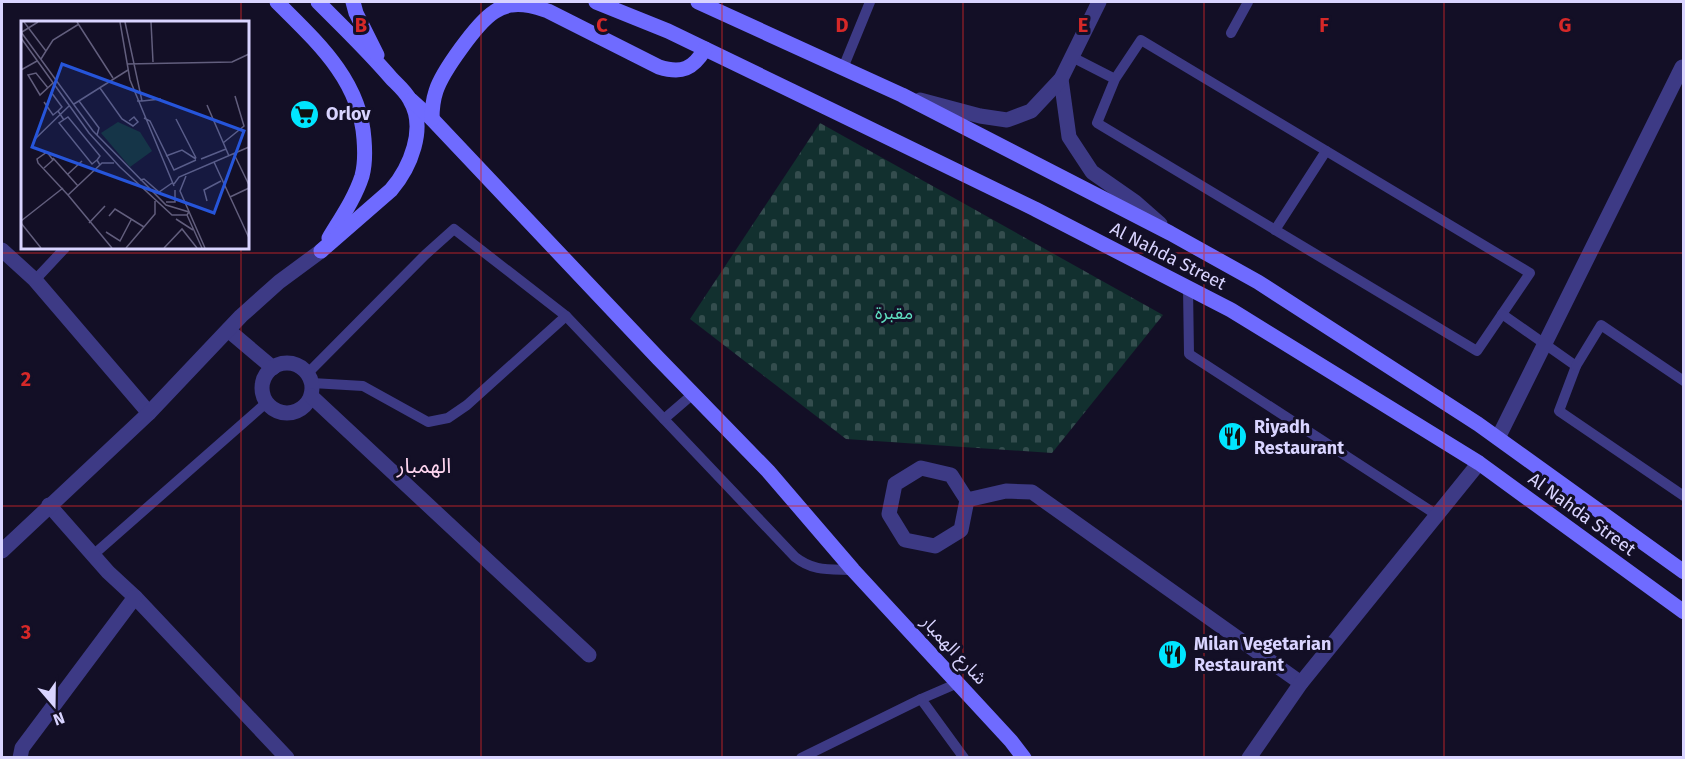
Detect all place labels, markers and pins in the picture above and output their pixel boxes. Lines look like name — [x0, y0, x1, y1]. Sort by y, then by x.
supermarket icon: Orlov — [289, 98, 321, 130]
place label: Orlov — [326, 103, 371, 125]
place label: Riyadh Restaurant — [1254, 416, 1345, 459]
restaurant icon: Riyadh Restaurant — [1217, 421, 1249, 453]
place label: Milan Vegetarian Restaurant — [1194, 633, 1331, 676]
restaurant icon: Milan Vegetarian Restaurant — [1157, 638, 1189, 670]

